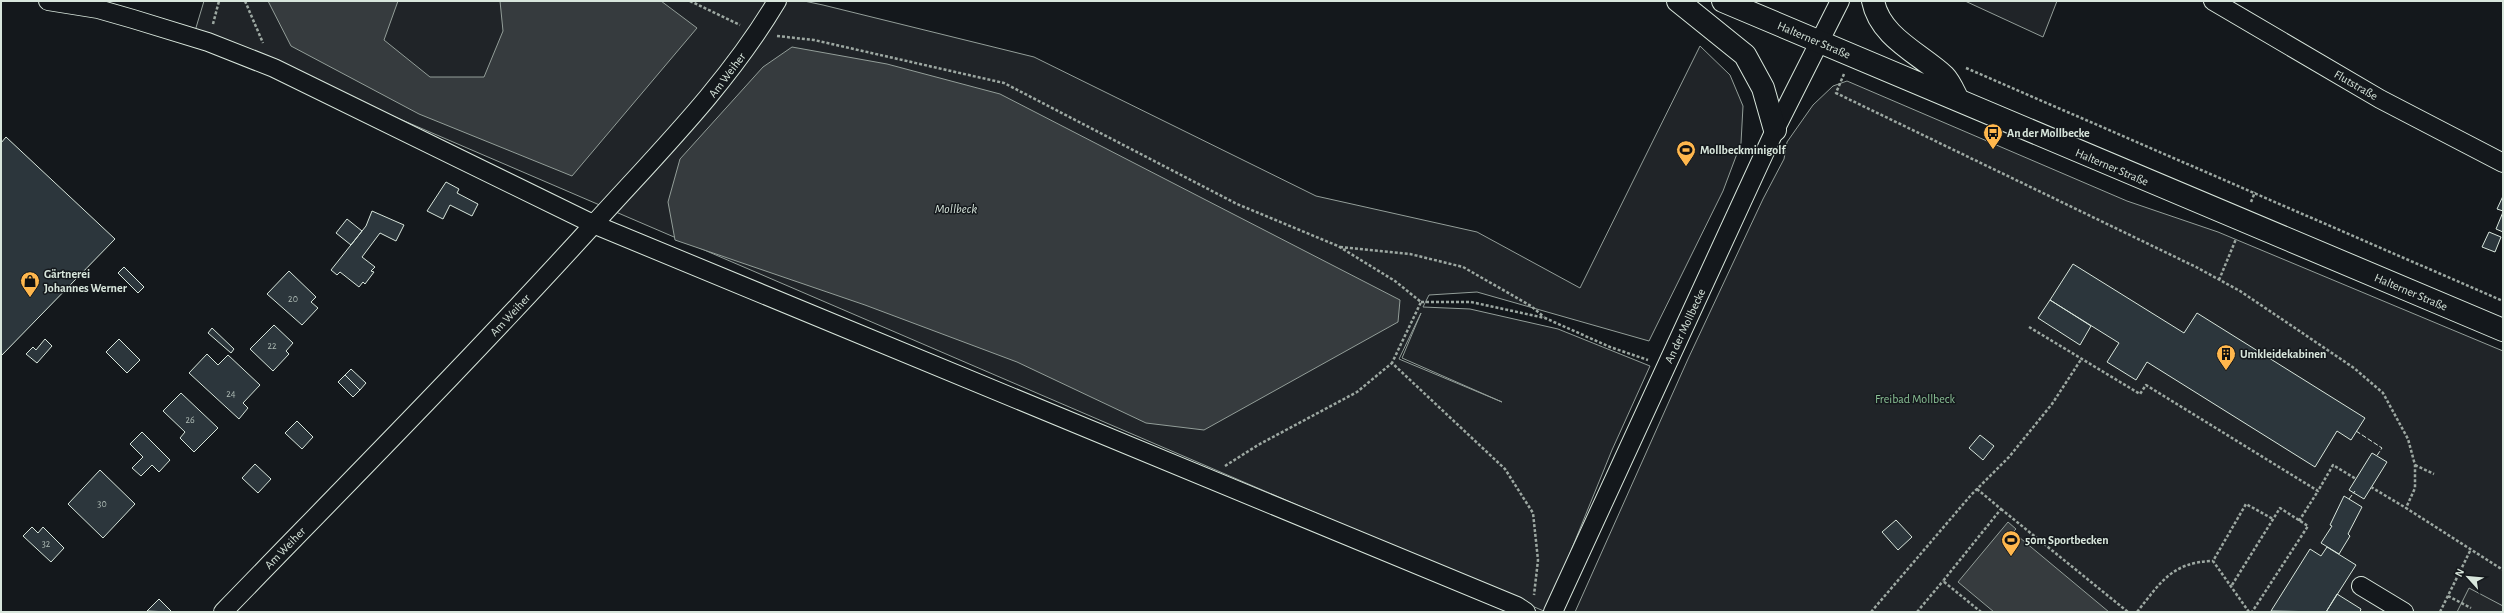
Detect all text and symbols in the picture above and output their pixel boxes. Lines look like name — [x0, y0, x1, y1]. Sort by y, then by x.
street label: Halterner Straße — [1776, 19, 1852, 61]
street label: Am Weiher — [706, 50, 748, 100]
street label: Flutstraße — [2332, 68, 2380, 102]
bus stop icon: An der Mollbecke — [1982, 122, 2004, 150]
place label: An der Mollbecke — [2007, 127, 2090, 139]
sports icon: Mollbeckminigolf — [1675, 139, 1697, 167]
place label: Mollbeckminigolf — [1700, 144, 1786, 156]
street label: Halterner Straße — [2074, 146, 2150, 188]
water label: Mollbeck — [935, 203, 977, 216]
place label: Gärtnerei Johannes Werner — [44, 268, 128, 294]
shop icon: Gärtnerei Johannes Werner — [19, 270, 41, 298]
street label: Halterner Straße — [2373, 271, 2449, 313]
street label: An der Mollbecke — [1662, 287, 1708, 365]
street label: Am Weiher — [488, 292, 532, 338]
house number: 20 — [288, 294, 298, 304]
house number: 22 — [267, 341, 277, 351]
building icon: Umkleidekabinen — [2215, 343, 2237, 371]
place label: Umkleidekabinen — [2240, 348, 2326, 360]
house number: 24 — [226, 389, 236, 399]
park label: Freibad Mollbeck — [1875, 393, 1955, 405]
house number: 26 — [185, 415, 195, 425]
house number: 30 — [97, 499, 107, 509]
street label: Am Weiher — [262, 525, 308, 571]
sports icon: 50m Sportbecken — [2000, 529, 2022, 557]
place label: 50m Sportbecken — [2025, 534, 2109, 546]
house number: 32 — [42, 539, 51, 549]
north arrow — [2448, 557, 2488, 597]
text: N — [2453, 567, 2466, 579]

